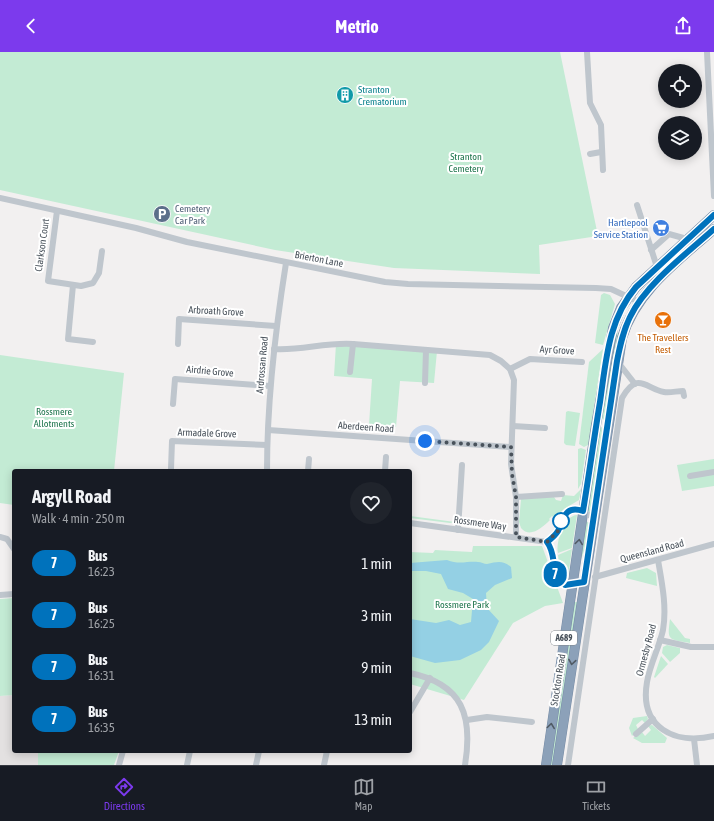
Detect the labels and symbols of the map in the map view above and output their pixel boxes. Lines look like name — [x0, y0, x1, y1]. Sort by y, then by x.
place label: Stranton Crematorium — [358, 84, 407, 107]
building icon: Stranton Crematorium — [335, 85, 355, 105]
park label: Stranton Cemetery — [448, 151, 484, 174]
place label: Cemetery Car Park — [175, 203, 210, 226]
parking icon: Cemetery Car Park — [152, 204, 172, 224]
place label: Hartlepool Service Station — [594, 217, 648, 240]
street label: Clarkson Court — [33, 218, 51, 272]
supermarket icon: Hartlepool Service Station — [651, 218, 671, 238]
street label: Brierton Lane — [294, 249, 345, 269]
street label: Arbroath Grove — [188, 304, 244, 318]
bar icon: The Travellers Rest — [653, 310, 673, 330]
place label: The Travellers Rest — [638, 332, 689, 355]
street label: Ardrossan Road — [254, 336, 270, 394]
street label: Ayr Grove — [539, 344, 575, 356]
street label: Airdrie Grove — [186, 363, 235, 379]
park label: Rossmere Allotments — [34, 406, 75, 429]
street label: Aberdeen Road — [338, 420, 395, 434]
street label: Armadale Grove — [177, 426, 237, 440]
your location — [415, 431, 435, 451]
unlabelled marker — [552, 512, 570, 530]
street label: Rossmere Way — [453, 514, 507, 532]
street label: Queensland Road — [619, 537, 685, 565]
one-way arrow — [574, 539, 583, 546]
line badge: 7 — [542, 561, 568, 587]
park label: Rossmere Park — [435, 599, 490, 610]
street label: Ormesby Road — [634, 623, 658, 677]
road number: A689 — [551, 631, 577, 645]
street label: Stockton Road — [548, 653, 568, 707]
one-way arrow — [568, 659, 577, 665]
one-way arrow — [546, 723, 555, 729]

